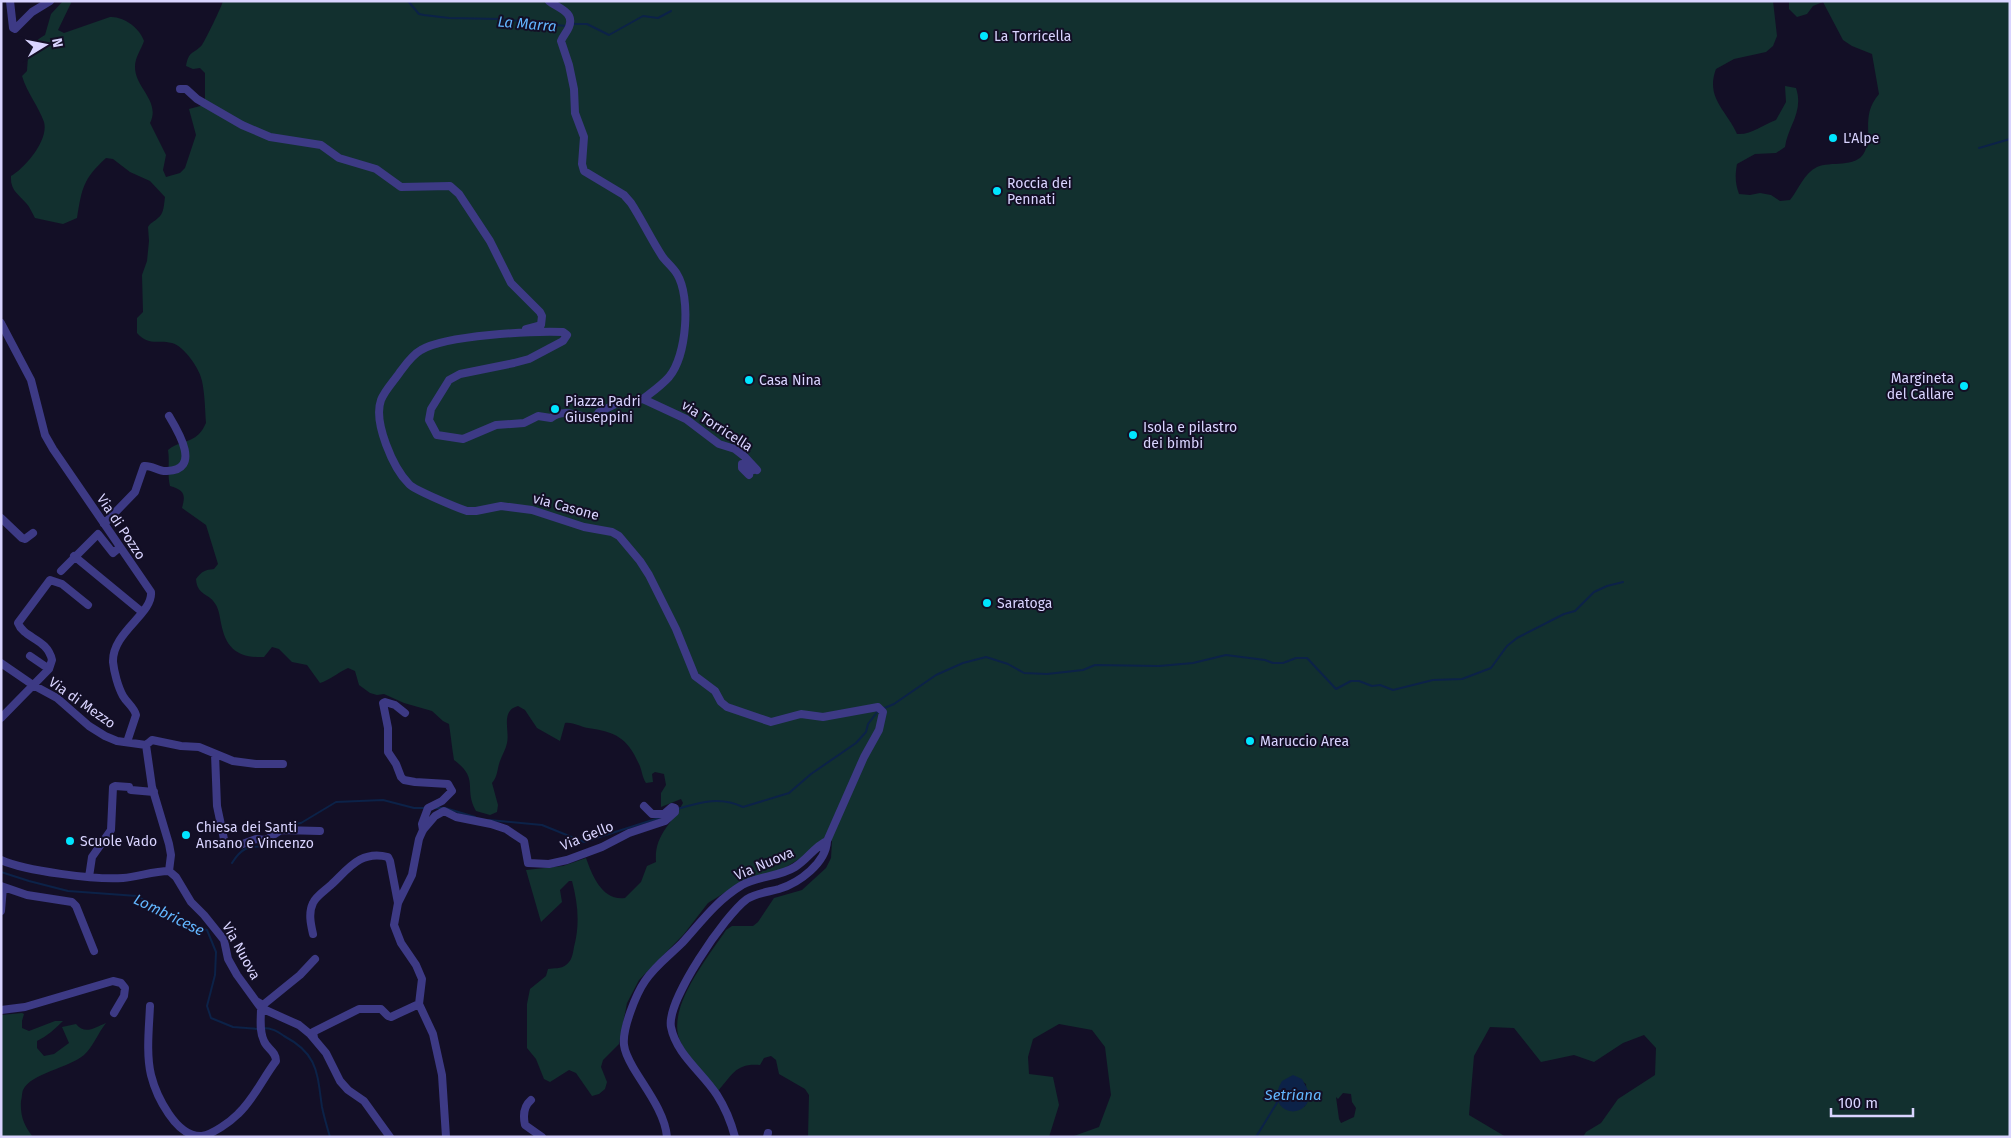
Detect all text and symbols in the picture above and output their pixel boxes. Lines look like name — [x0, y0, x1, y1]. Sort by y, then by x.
water label: La Marra — [497, 12, 557, 36]
north arrow — [20, 20, 70, 70]
place label: La Torricella — [994, 28, 1071, 45]
marker: La Torricella — [978, 30, 990, 42]
text: N — [48, 37, 66, 49]
place label: L'Alpe — [1843, 130, 1879, 147]
marker: L'Alpe — [1827, 132, 1839, 144]
place label: Roccia dei Pennati — [1007, 175, 1072, 208]
marker: Roccia dei Pennati — [991, 185, 1003, 197]
place label: Margineta del Callare — [1887, 370, 1954, 403]
place label: Casa Nina — [759, 372, 821, 389]
marker: Casa Nina — [743, 374, 755, 386]
marker: Margineta del Callare — [1958, 380, 1970, 392]
place label: Piazza Padri Giuseppini — [565, 393, 641, 426]
street label: via Torricella — [678, 397, 756, 455]
marker: Piazza Padri Giuseppini — [549, 403, 561, 415]
place label: Isola e pilastro dei bimbi — [1143, 419, 1237, 452]
marker: Isola e pilastro dei bimbi — [1127, 429, 1139, 441]
street label: via Casone — [531, 490, 601, 524]
street label: Via di Pozzo — [93, 491, 149, 563]
place label: Saratoga — [997, 595, 1052, 612]
marker: Saratoga — [981, 597, 993, 609]
street label: Via di Mezzo — [45, 674, 119, 732]
place label: Maruccio Area — [1260, 733, 1349, 750]
marker: Maruccio Area — [1244, 735, 1256, 747]
street label: Via Gello — [558, 818, 616, 854]
place label: Chiesa dei Santi Ansano e Vincenzo — [196, 819, 314, 852]
marker: Chiesa dei Santi Ansano e Vincenzo — [180, 829, 192, 841]
place label: Scuole Vado — [80, 833, 157, 850]
marker: Scuole Vado — [64, 835, 76, 847]
street label: Via Nuova — [732, 844, 796, 884]
water label: Lombricese — [131, 890, 207, 940]
street label: Via Nuova — [218, 919, 264, 983]
water label: Setriana — [1264, 1086, 1321, 1104]
scale bar — [1831, 1086, 1914, 1118]
text: 100 m — [1838, 1094, 1878, 1112]

